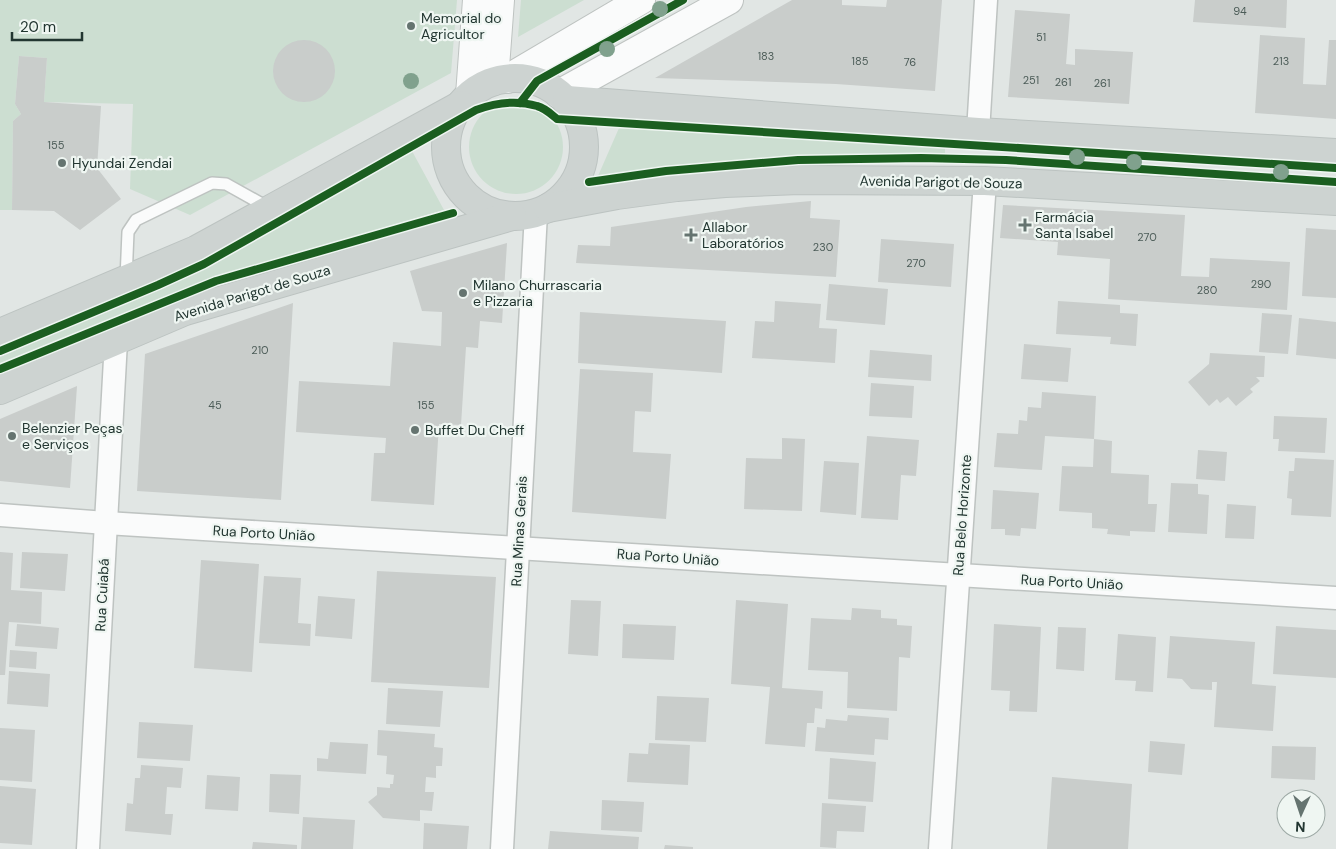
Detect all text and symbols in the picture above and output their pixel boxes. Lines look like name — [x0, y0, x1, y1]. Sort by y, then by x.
house number: 94 — [1233, 4, 1247, 18]
place label: Memorial do Agricultor — [421, 9, 502, 43]
scale bar — [12, 10, 82, 42]
text: 20 m — [20, 17, 56, 37]
marker: Memorial do Agricultor — [405, 20, 417, 32]
house number: 51 — [1036, 30, 1046, 44]
house number: 183 — [758, 49, 774, 63]
house number: 185 — [852, 54, 869, 68]
house number: 213 — [1273, 54, 1289, 68]
house number: 76 — [904, 55, 916, 69]
house number: 251 — [1023, 73, 1039, 87]
house number: 261 — [1055, 75, 1071, 89]
house number: 261 — [1094, 76, 1110, 90]
house number: 155 — [48, 138, 65, 152]
place label: Hyundai Zendai — [72, 154, 172, 172]
marker: Hyundai Zendai — [56, 157, 68, 169]
street label: Avenida Parigot de Souza — [859, 172, 1023, 192]
place label: Farmácia Santa Isabel — [1035, 208, 1113, 242]
place label: Allabor Laboratórios — [702, 218, 784, 252]
marker: Farmácia Santa Isabel — [1019, 219, 1031, 231]
marker: Allabor Laboratórios — [684, 228, 698, 242]
house number: 270 — [1137, 230, 1157, 244]
house number: 230 — [813, 240, 833, 254]
house number: 270 — [906, 256, 926, 270]
street label: Avenida Parigot de Souza — [172, 261, 332, 325]
place label: Milano Churrascaria e Pizzaria — [473, 276, 602, 310]
house number: 290 — [1251, 277, 1271, 291]
house number: 280 — [1197, 283, 1217, 297]
marker: Milano Churrascaria e Pizzaria — [457, 287, 469, 299]
house number: 210 — [251, 343, 269, 357]
house number: 45 — [208, 398, 222, 412]
house number: 155 — [418, 398, 435, 412]
place label: Belenzier Peças e Serviços — [22, 419, 122, 453]
place label: Buffet Du Cheff — [425, 421, 525, 439]
marker: Buffet Du Cheff — [409, 424, 421, 436]
marker: Belenzier Peças e Serviços — [6, 430, 18, 442]
street label: Rua Belo Horizonte — [949, 454, 975, 576]
street label: Rua Minas Gerais — [507, 475, 531, 587]
street label: Rua Porto União — [212, 521, 316, 545]
street label: Rua Porto União — [616, 544, 720, 570]
street label: Rua Cuiabá — [91, 558, 113, 632]
street label: Rua Porto União — [1020, 570, 1124, 594]
north arrow — [1276, 789, 1326, 839]
text: N — [1295, 818, 1306, 836]

